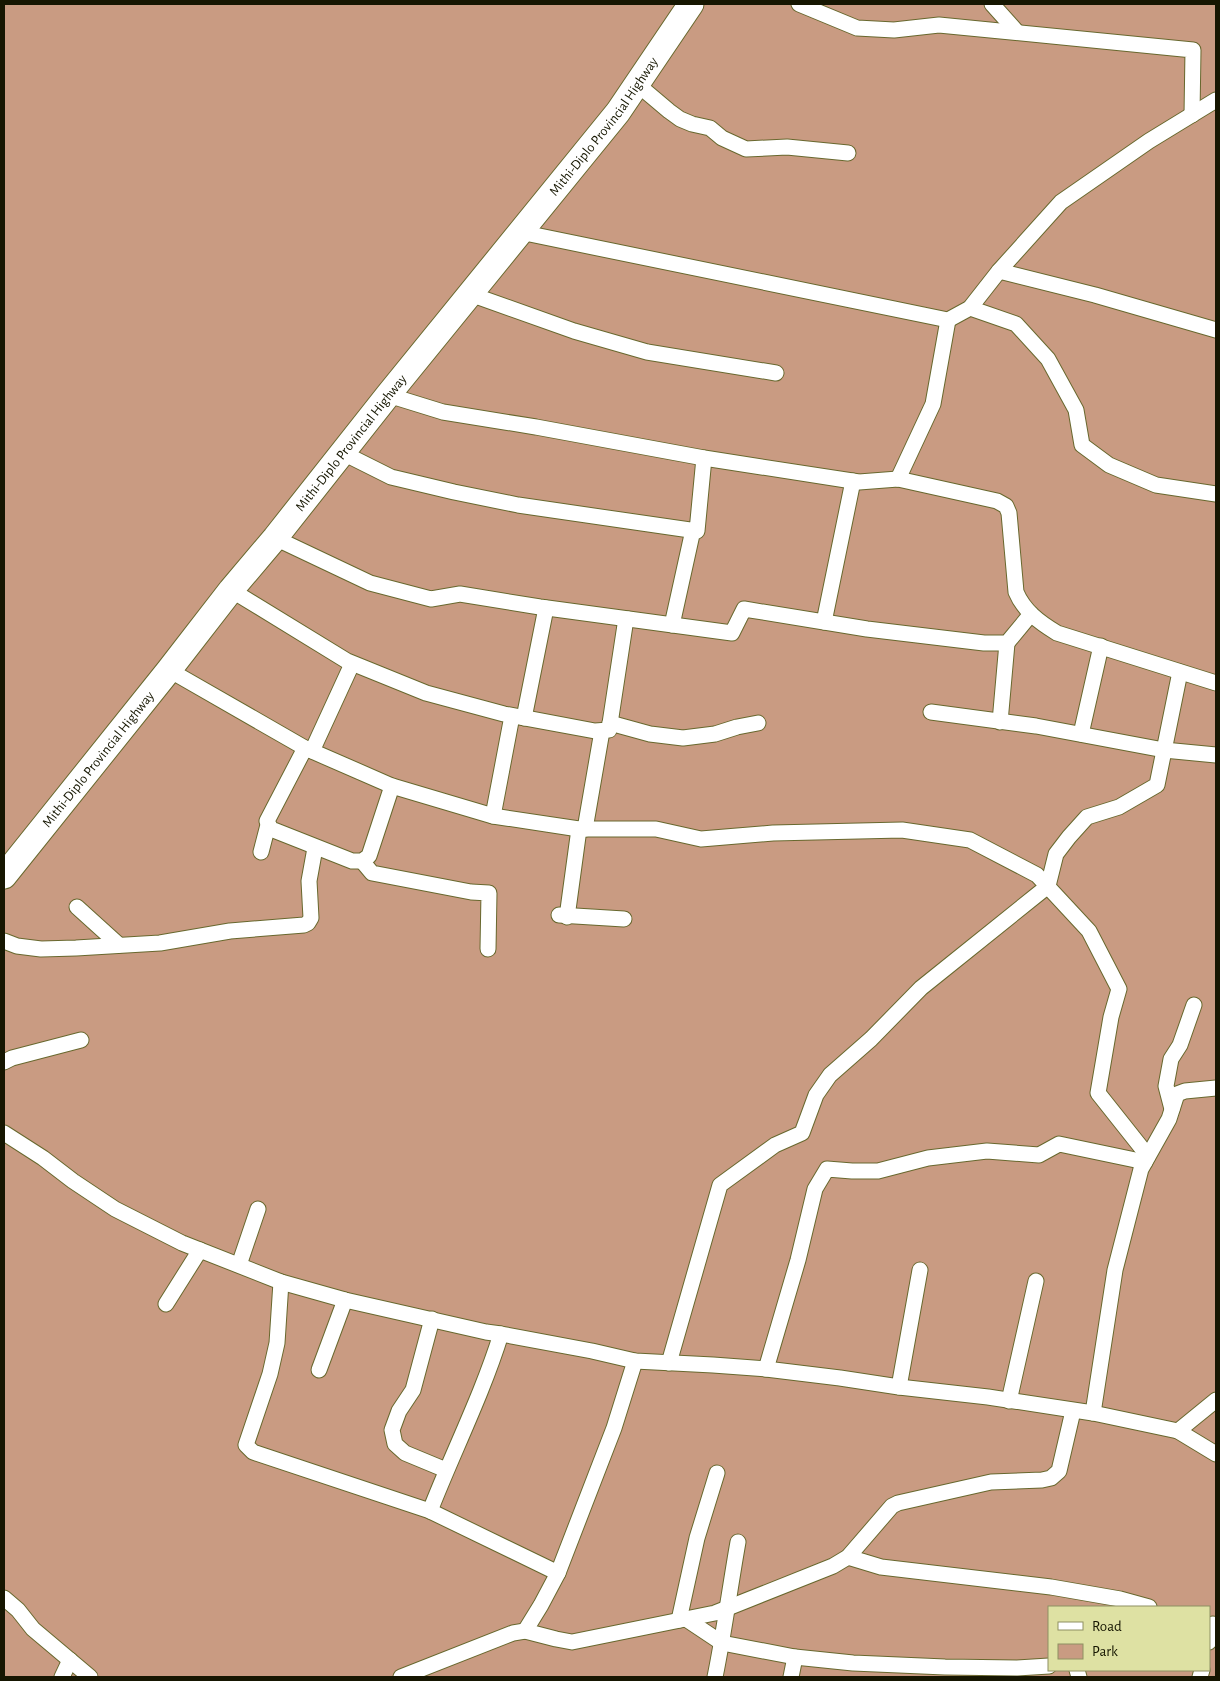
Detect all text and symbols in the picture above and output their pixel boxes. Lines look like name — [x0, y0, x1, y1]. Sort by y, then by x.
street label: Mithi-Diplo Provincial Highway — [547, 55, 661, 199]
street label: Mithi-Diplo Provincial Highway — [293, 372, 410, 514]
street label: Mithi-Diplo Provincial Highway — [40, 689, 157, 830]
legend — [1048, 1606, 1210, 1671]
text: Road — [1092, 1619, 1122, 1634]
text: Park — [1092, 1644, 1118, 1659]

